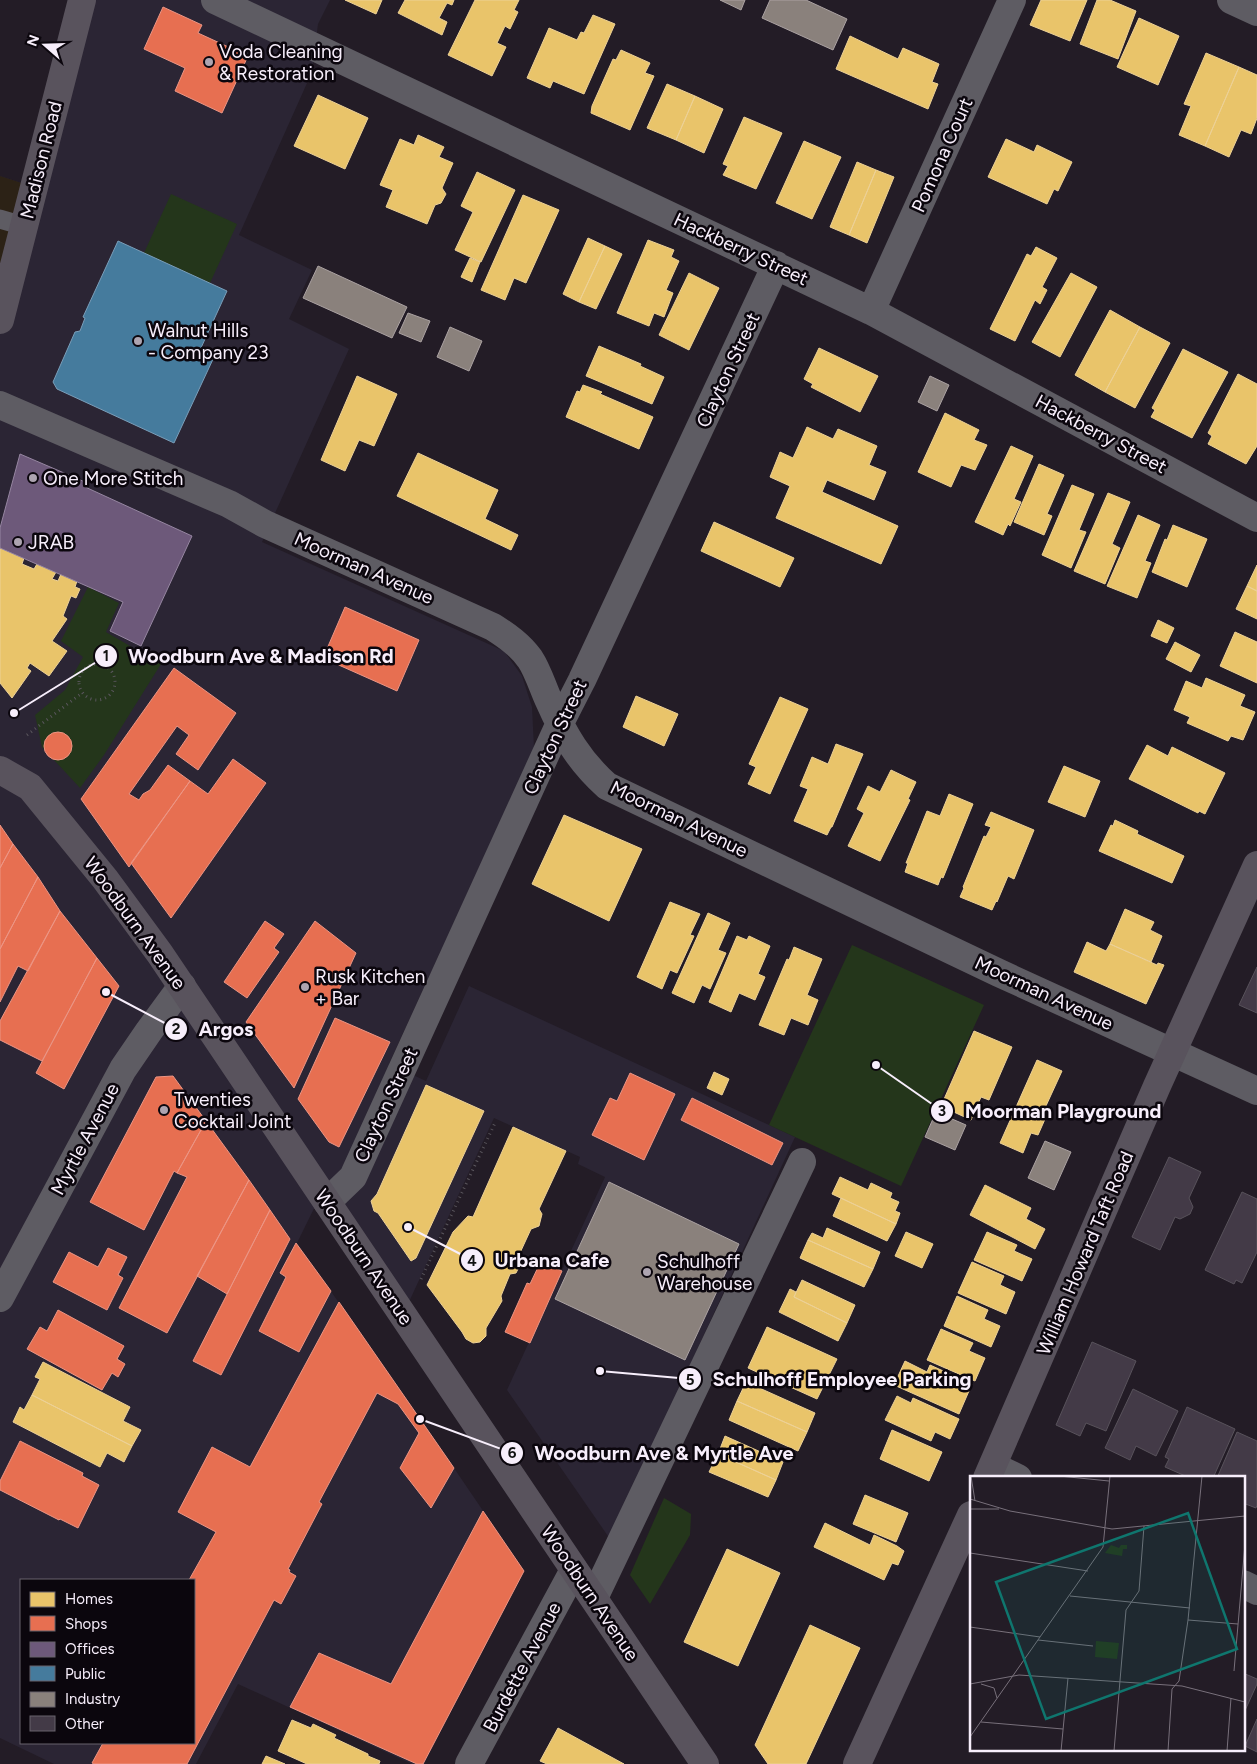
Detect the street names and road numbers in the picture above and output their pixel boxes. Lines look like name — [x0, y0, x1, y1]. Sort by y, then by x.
street label: Pomona Court — [906, 94, 978, 216]
street label: Madison Road — [15, 99, 67, 221]
street label: Hackberry Street — [670, 208, 812, 290]
street label: Clayton Street — [691, 309, 765, 431]
street label: Hackberry Street — [1031, 390, 1171, 478]
street label: Moorman Avenue — [291, 527, 437, 609]
street label: Clayton Street — [518, 676, 592, 798]
street label: Moorman Avenue — [607, 776, 751, 862]
street label: Woodburn Avenue — [79, 852, 191, 994]
street label: Moorman Avenue — [971, 951, 1117, 1035]
street label: Clayton Street — [349, 1044, 423, 1166]
street label: Myrtle Avenue — [46, 1079, 124, 1199]
street label: William Howard Taft Road — [1032, 1148, 1138, 1358]
street label: Woodburn Avenue — [310, 1185, 418, 1329]
street label: Woodburn Avenue — [536, 1521, 644, 1665]
street label: Burdette Avenue — [478, 1598, 566, 1736]

